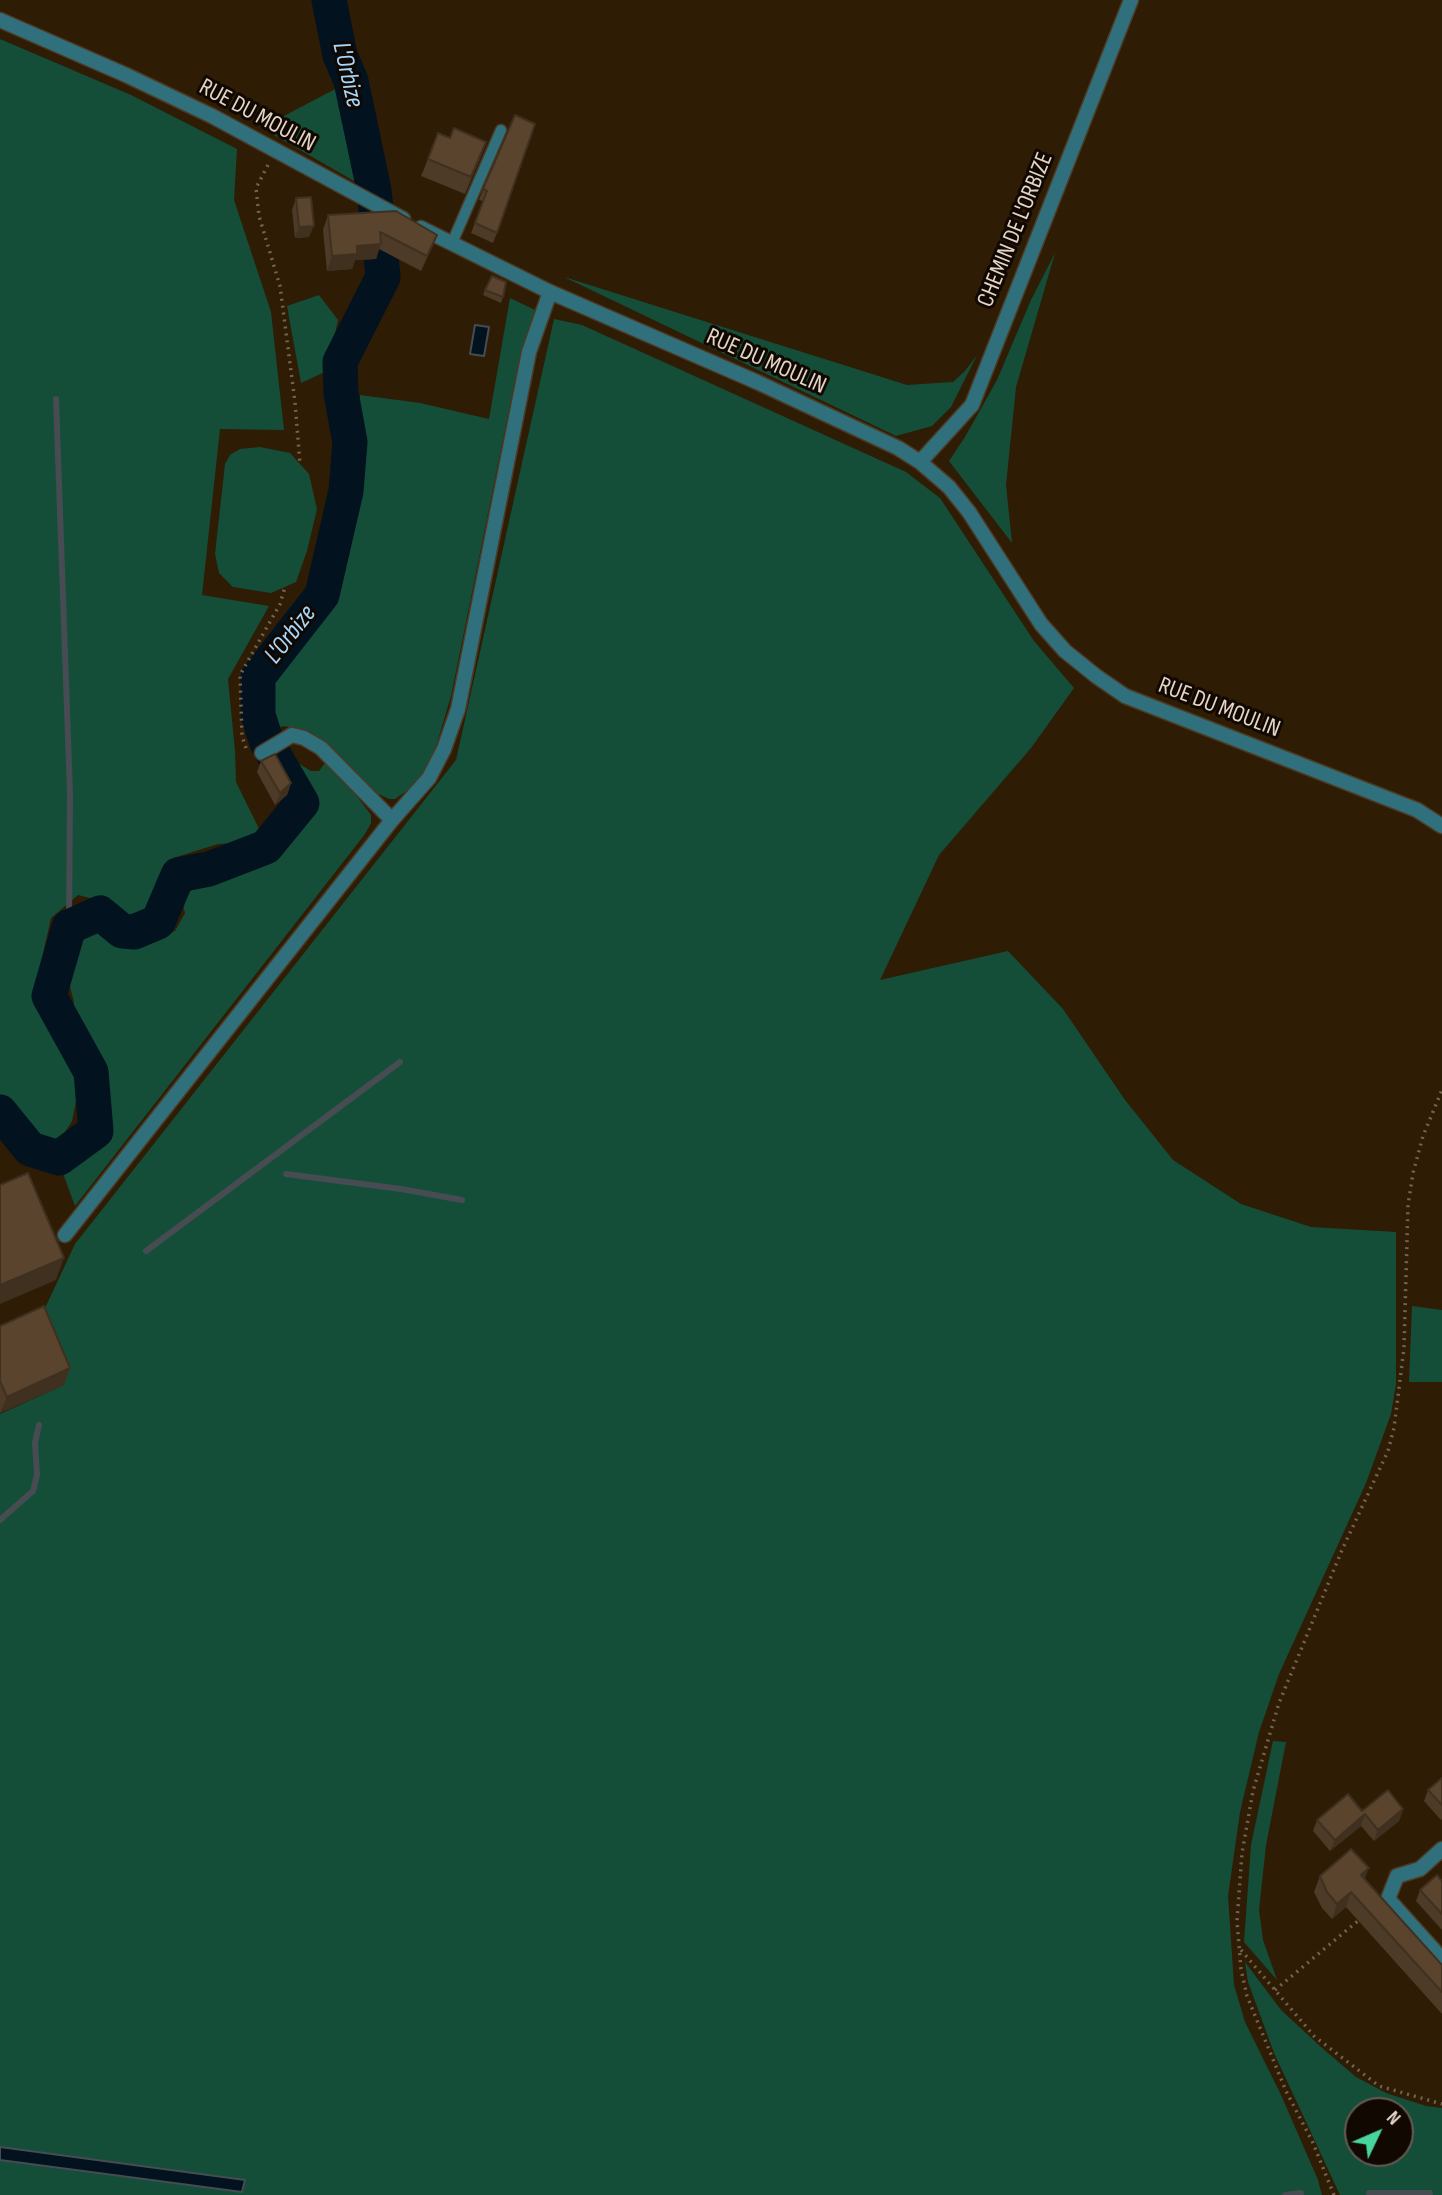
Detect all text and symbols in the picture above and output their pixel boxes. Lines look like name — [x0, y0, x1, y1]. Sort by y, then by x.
water label: L'Orbize — [324, 39, 370, 111]
street label: RUE DU MOULIN — [194, 73, 320, 159]
street label: CHEMIN DE L'ORBIZE — [972, 149, 1060, 311]
street label: RUE DU MOULIN — [702, 323, 830, 401]
water label: L'Orbize — [258, 599, 324, 671]
street label: RUE DU MOULIN — [1154, 672, 1284, 744]
north arrow — [1344, 2097, 1414, 2167]
text: N — [1381, 2107, 1405, 2130]

